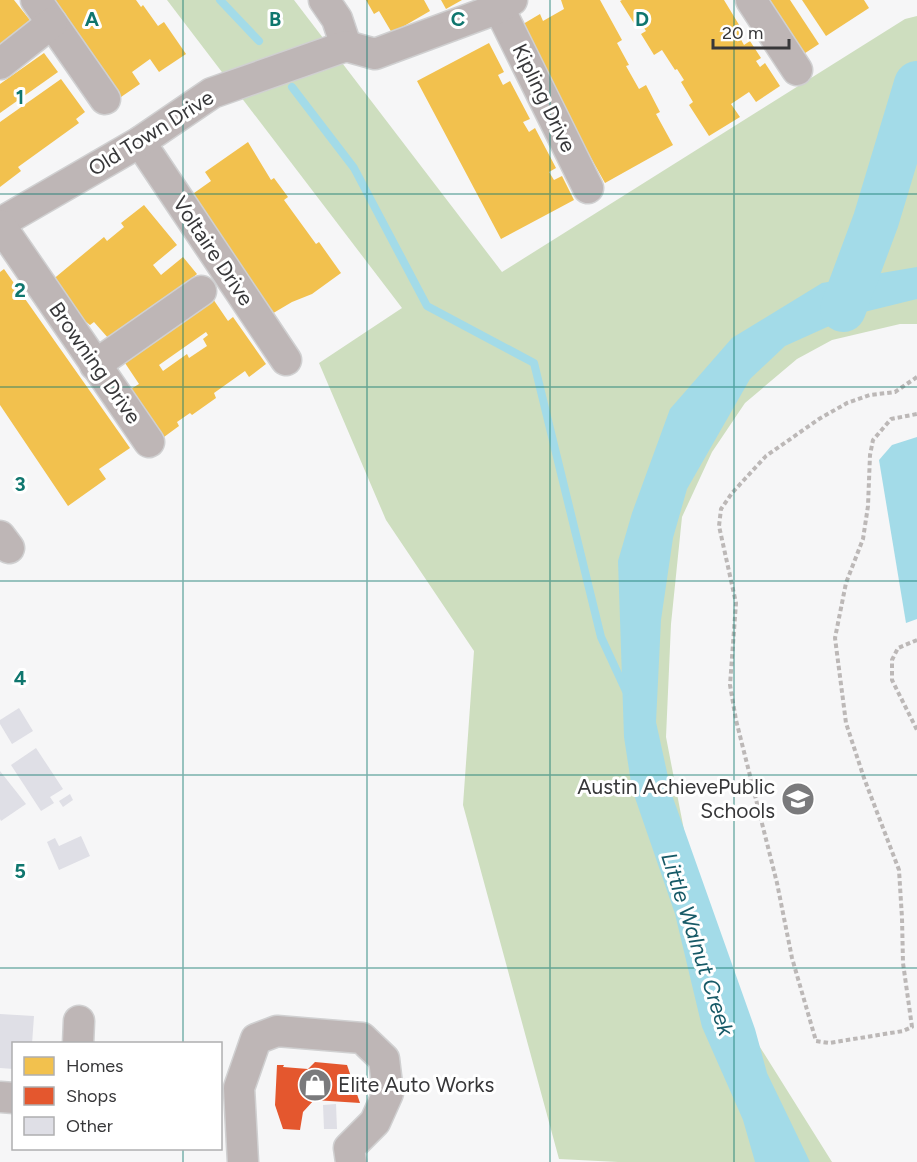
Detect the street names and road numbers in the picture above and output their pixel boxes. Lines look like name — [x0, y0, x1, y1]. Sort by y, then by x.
street label: Kipling Drive — [507, 40, 581, 156]
street label: Old Town Drive — [84, 84, 218, 181]
street label: Voltaire Drive — [168, 191, 259, 310]
street label: Browning Drive — [44, 297, 147, 428]

